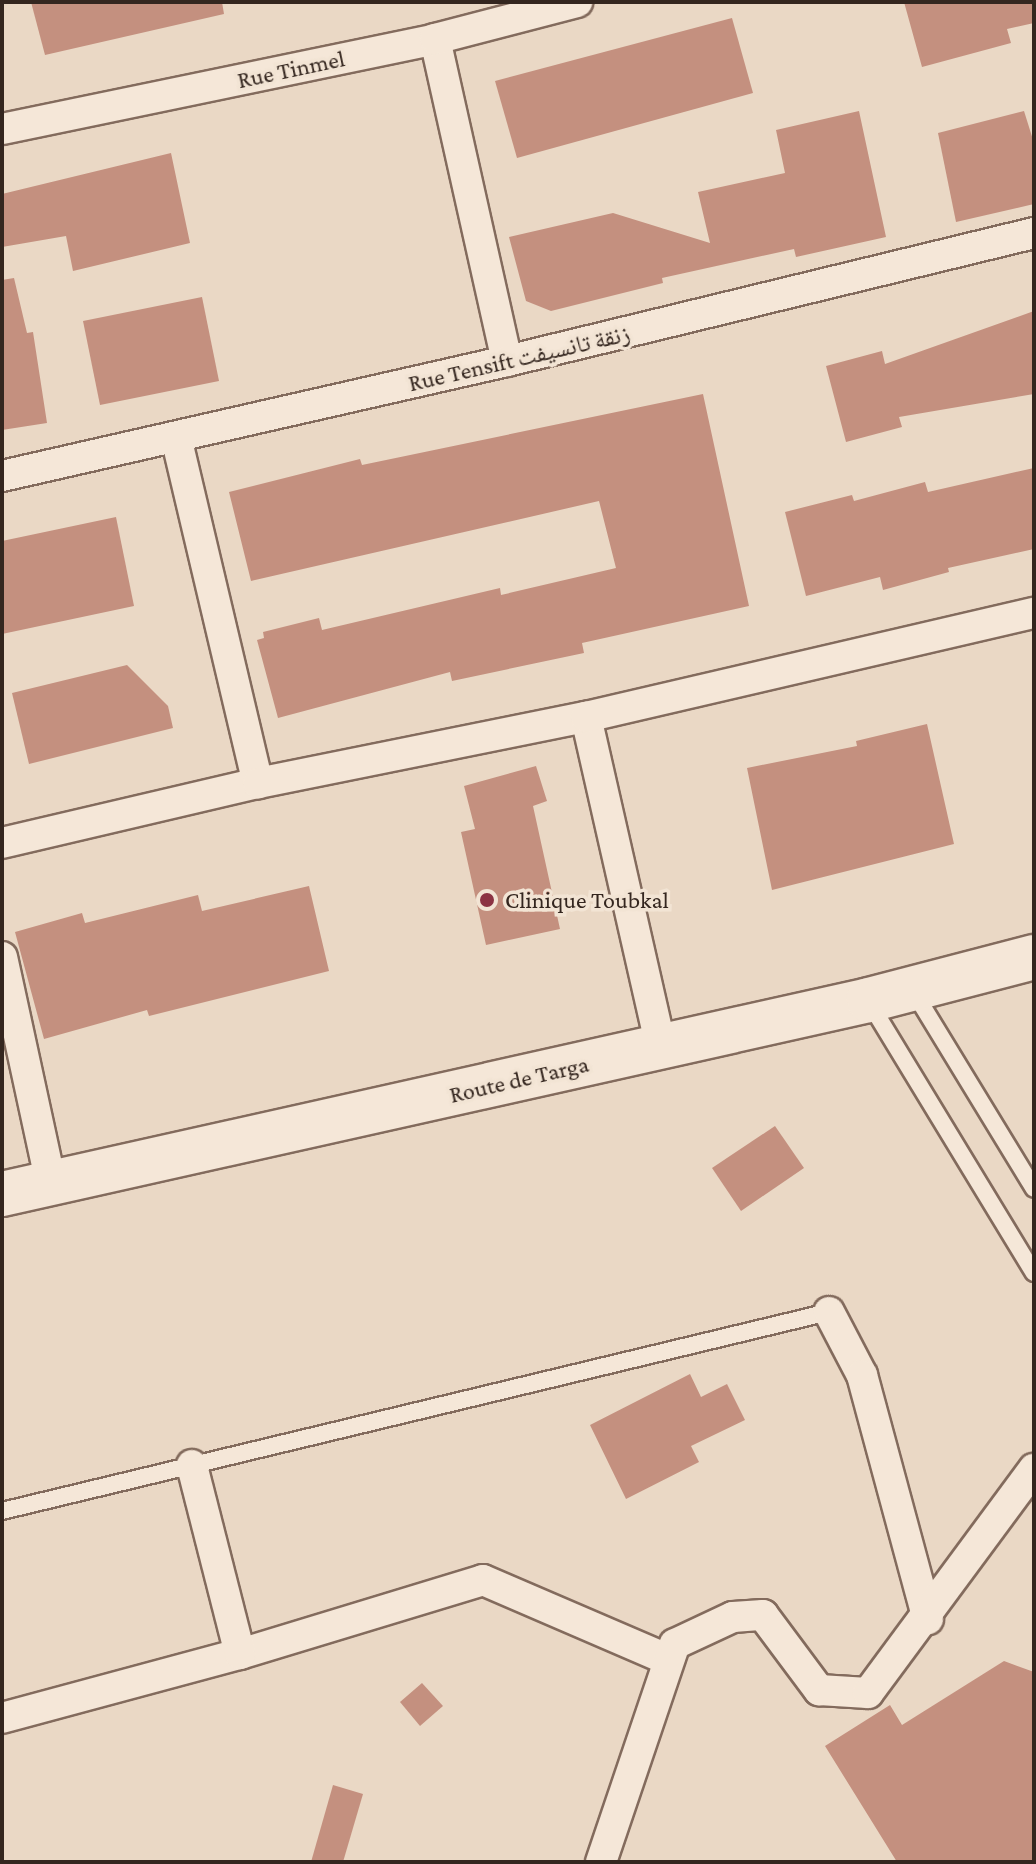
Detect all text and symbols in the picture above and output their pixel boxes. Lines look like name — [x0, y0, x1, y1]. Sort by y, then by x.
street label: Rue Tinmel — [235, 44, 347, 94]
street label: Rue Tensift زنقة تانسيفت — [405, 319, 633, 397]
place label: Clinique Toubkal — [505, 886, 669, 914]
marker: Clinique Toubkal — [476, 889, 498, 911]
street label: Route de Targa — [446, 1049, 592, 1109]

